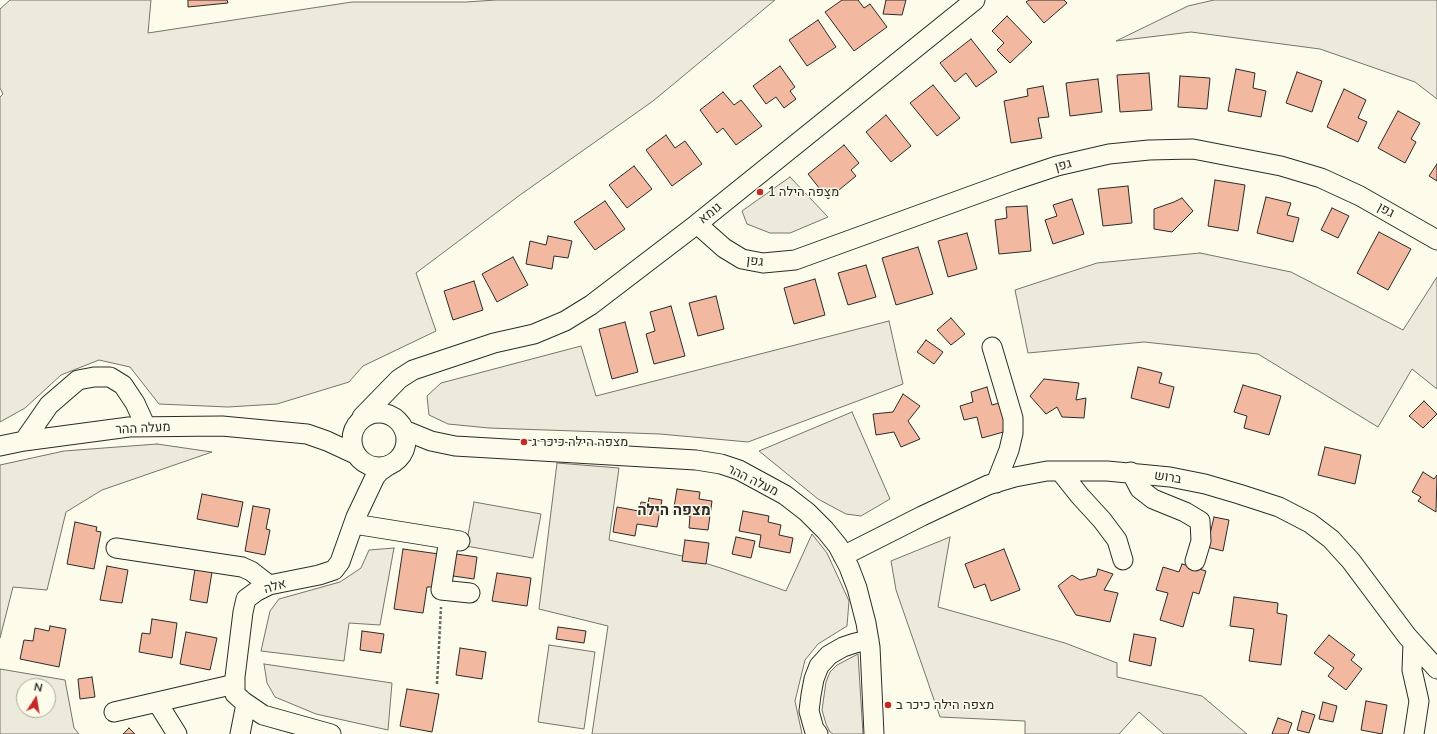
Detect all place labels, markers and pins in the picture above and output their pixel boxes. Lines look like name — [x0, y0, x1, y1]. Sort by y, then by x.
place label: מצפה הילה 1 — [768, 184, 839, 200]
marker: מצפה הילה 1 — [755, 187, 765, 197]
place label: מצפה הילה כיכר ג — [532, 434, 628, 450]
marker: מצפה הילה כיכר ג — [519, 437, 529, 447]
place label: מצפה הילה כיכר ב — [896, 697, 994, 713]
marker: מצפה הילה כיכר ב — [883, 700, 893, 710]

